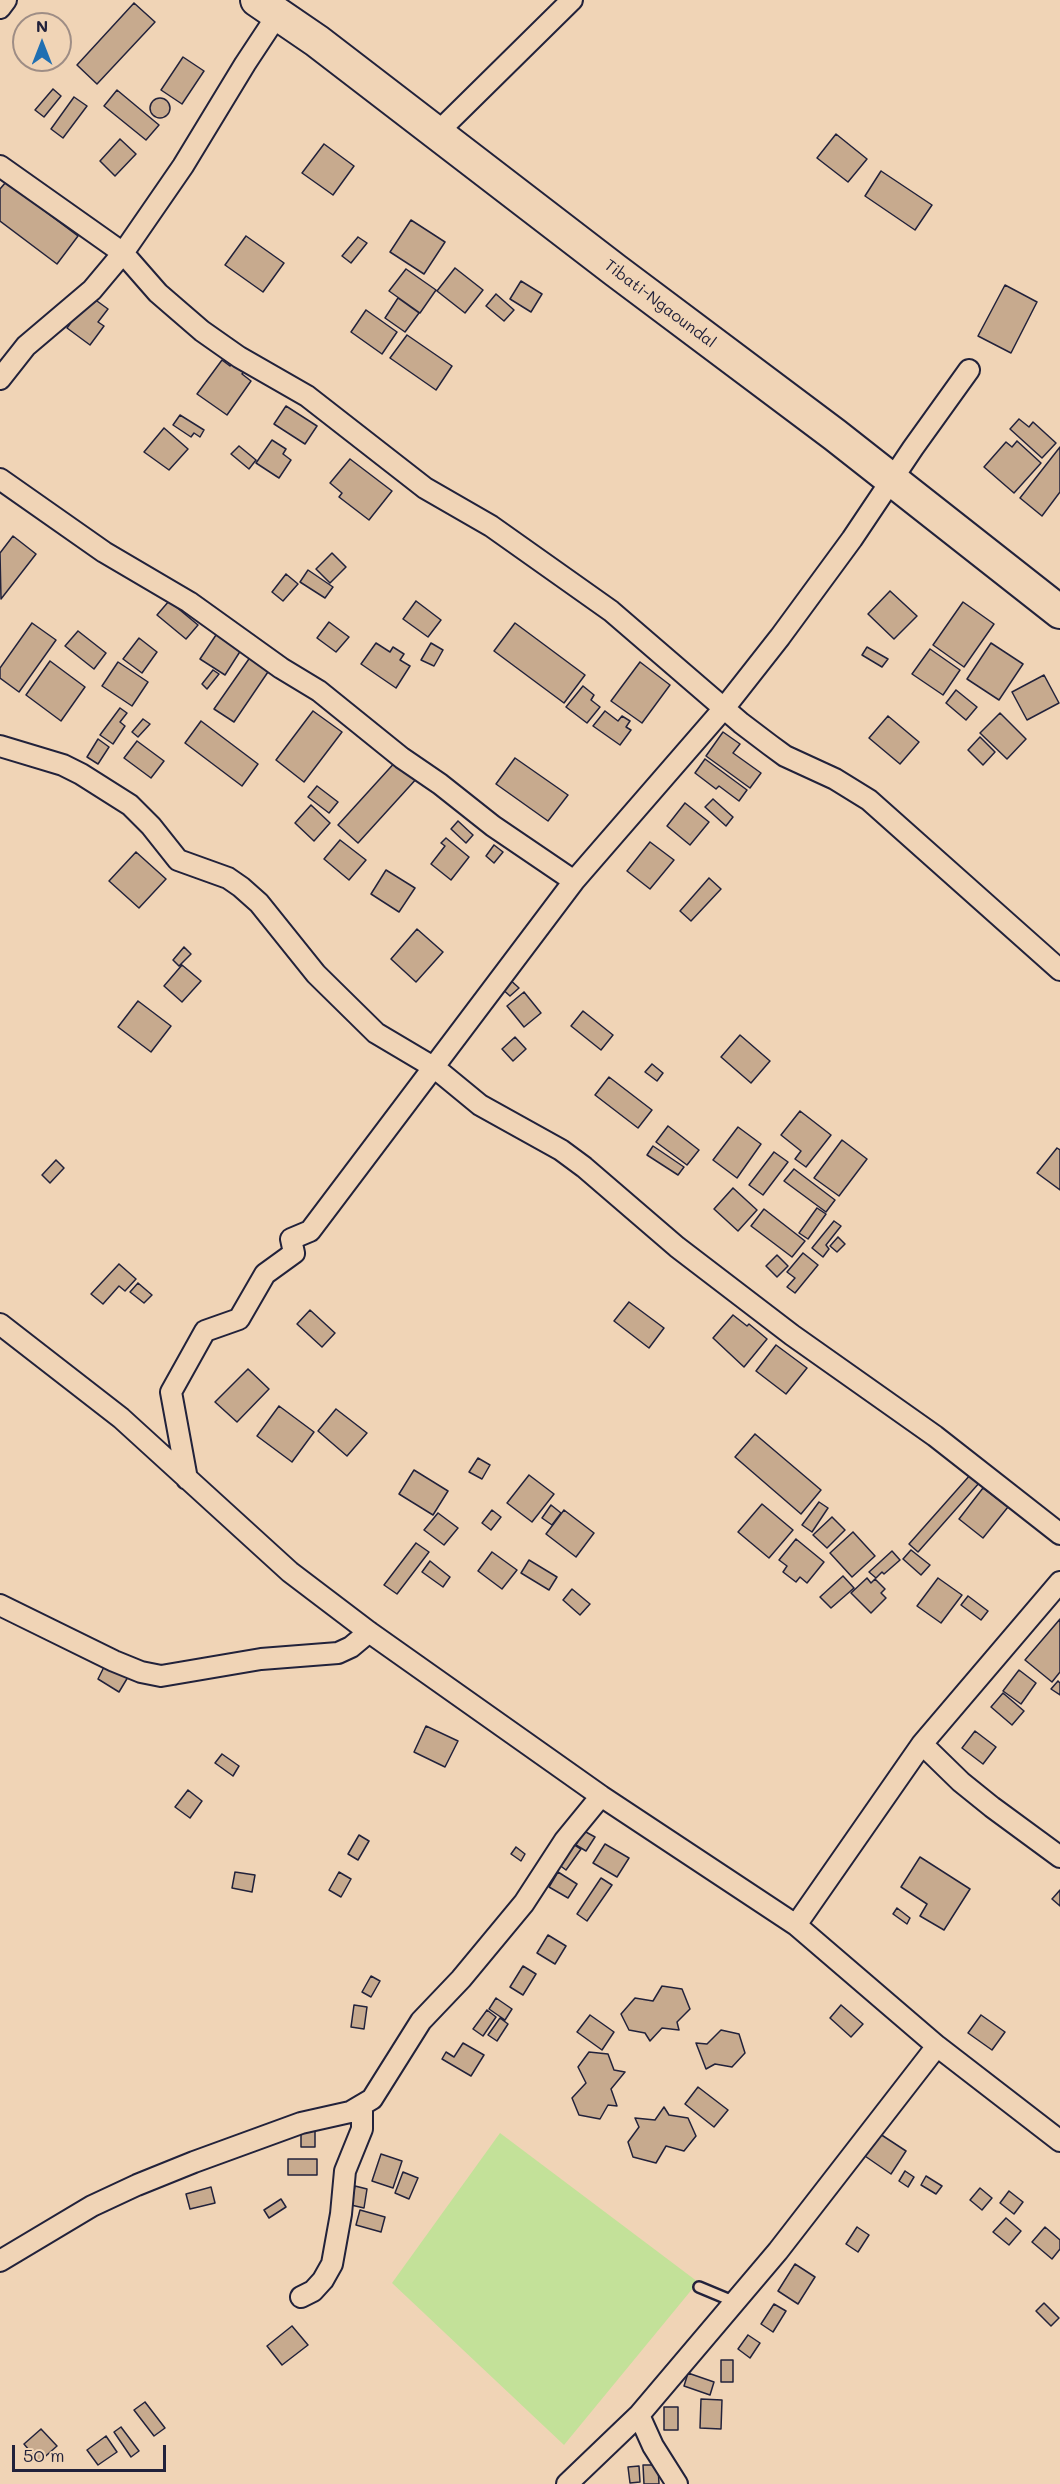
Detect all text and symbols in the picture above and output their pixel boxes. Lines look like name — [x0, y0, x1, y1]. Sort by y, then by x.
north arrow — [12, 12, 72, 72]
text: N — [36, 15, 48, 36]
street label: Tibati-Ngaoundal — [600, 256, 720, 352]
scale bar — [15, 2433, 170, 2471]
text: 50 m — [23, 2443, 65, 2467]

